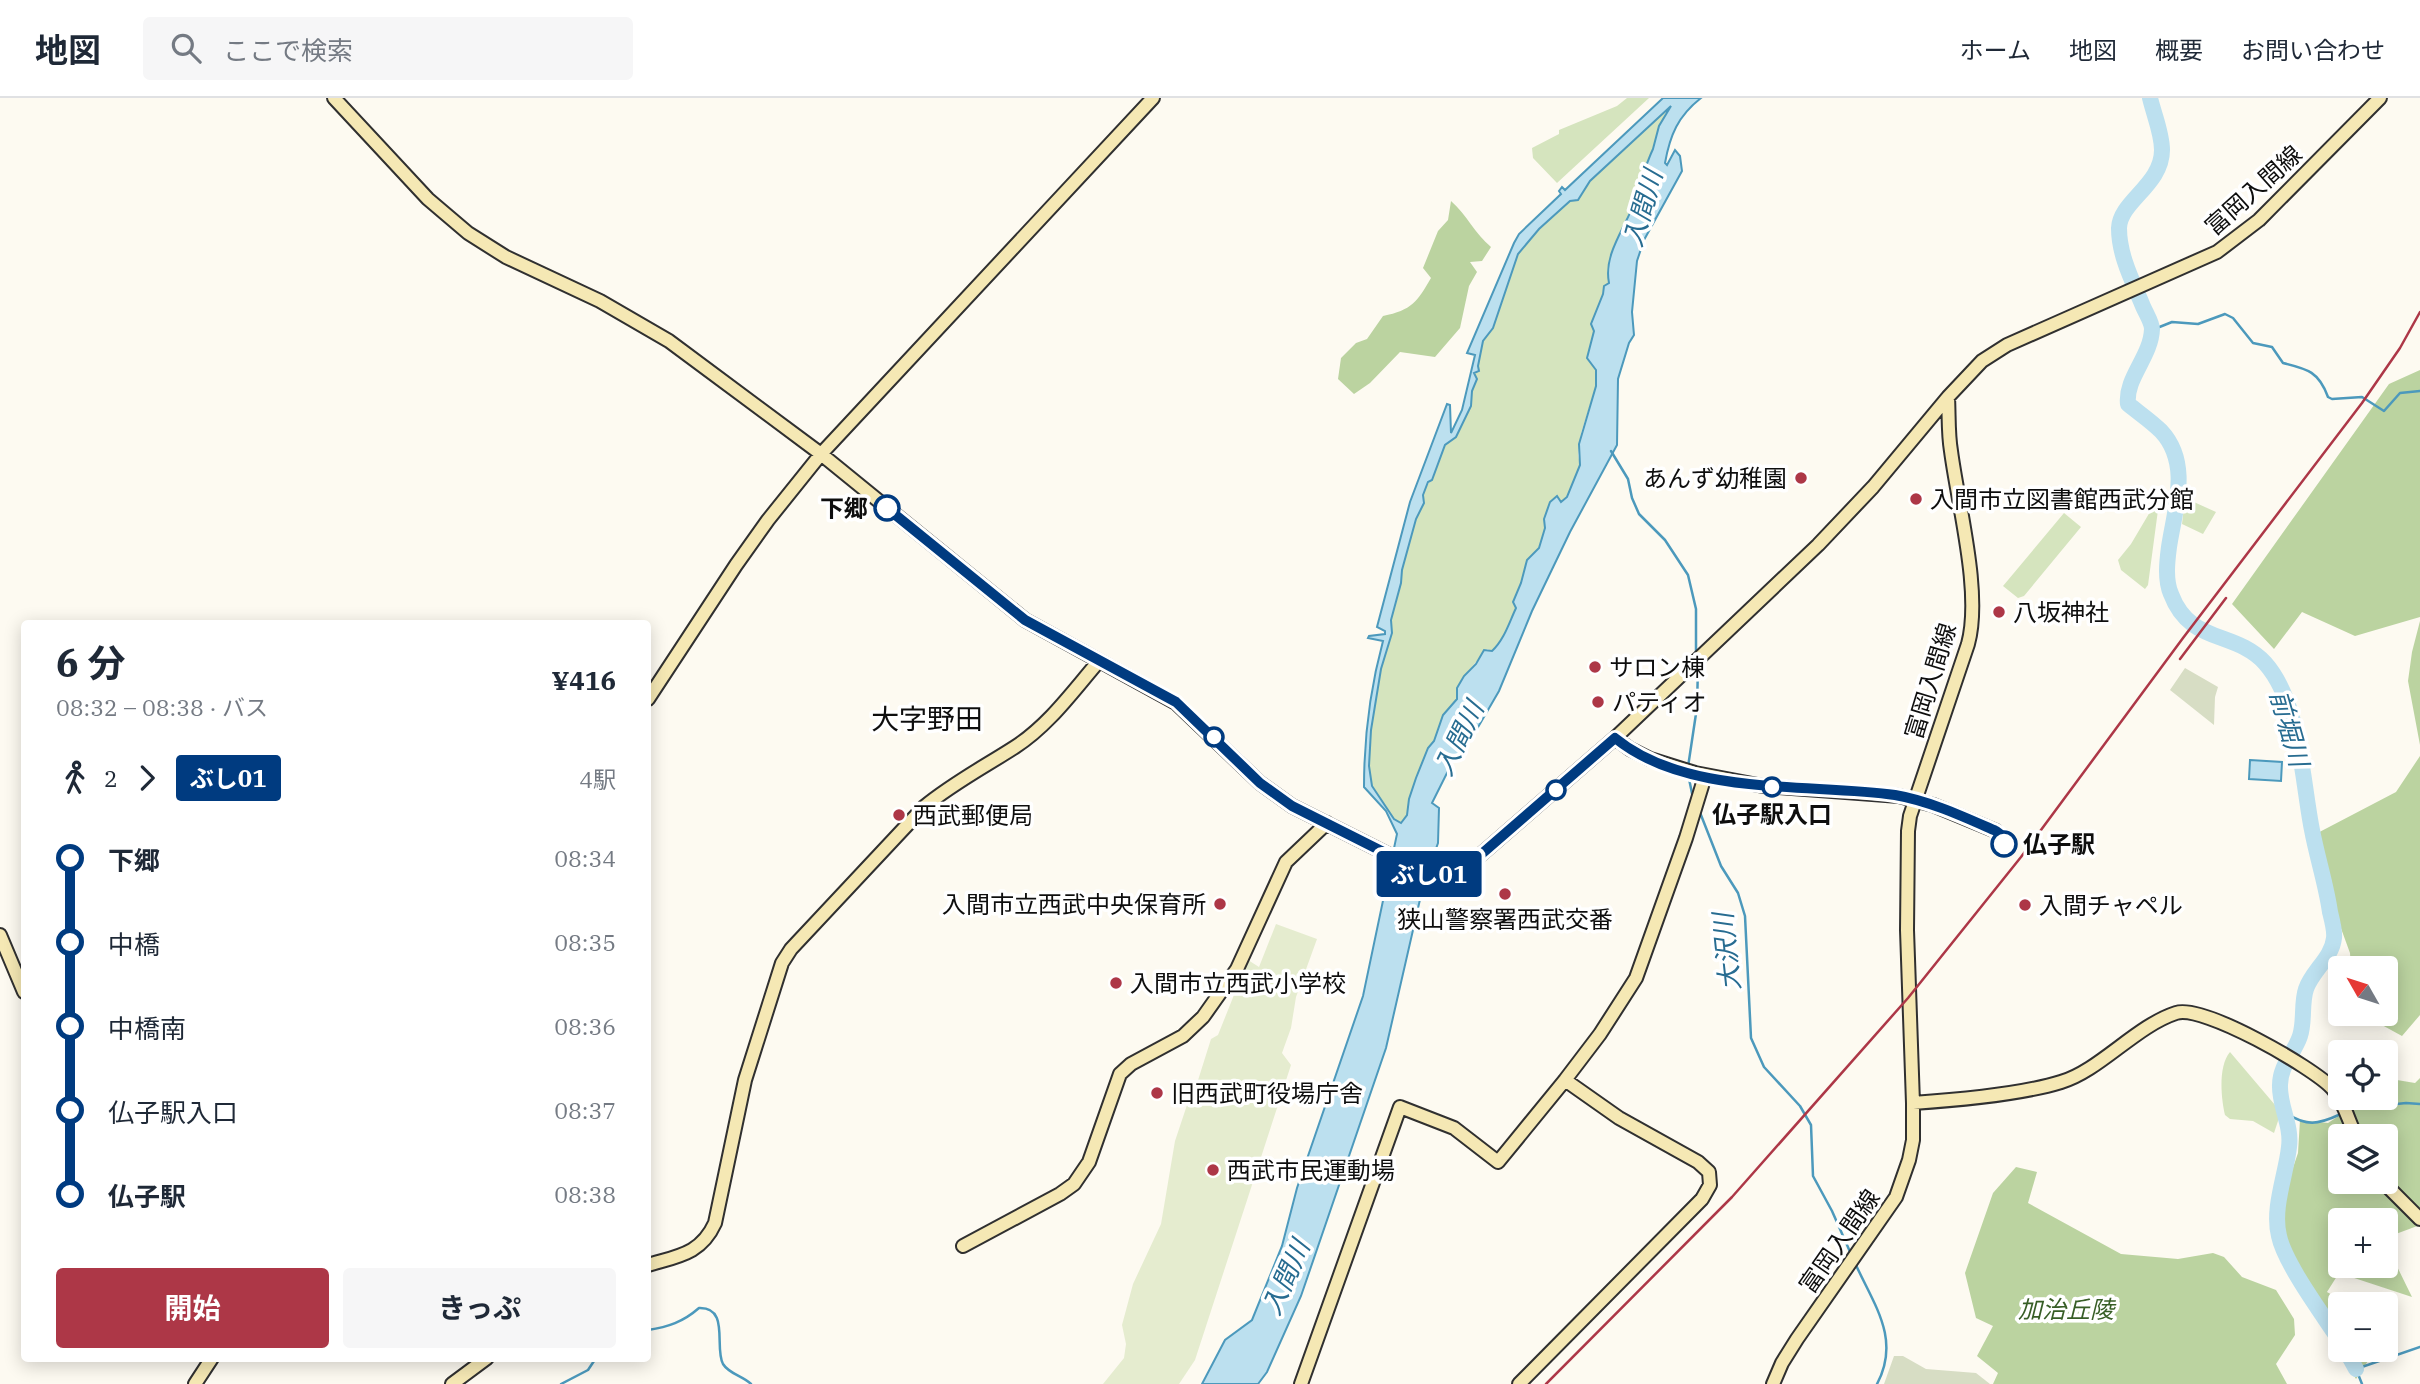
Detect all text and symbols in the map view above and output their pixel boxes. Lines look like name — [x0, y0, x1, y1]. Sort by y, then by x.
search box — [143, 17, 633, 80]
text: 地図 — [35, 28, 101, 71]
icon: search — [167, 29, 205, 67]
text: ここで検索 — [223, 33, 353, 67]
text: ホーム — [1960, 34, 2031, 66]
text: 地図 — [2069, 34, 2117, 66]
text: 概要 — [2155, 34, 2203, 66]
text: お問い合わせ — [2241, 34, 2385, 66]
street label: 富岡入間線 — [2198, 138, 2308, 242]
water label: 入間川 — [1615, 163, 1670, 250]
place label: あんず幼稚園 — [1643, 462, 1787, 494]
marker: あんず幼稚園 — [1793, 470, 1809, 486]
place label: 入間市立図書館西武分館 — [1930, 483, 2194, 515]
marker: 入間市立図書館西武分館 — [1908, 491, 1924, 507]
place label: 下郷 — [820, 492, 868, 524]
marker: 下郷 — [874, 495, 900, 521]
place label: 八坂神社 — [2013, 596, 2109, 628]
marker: 八坂神社 — [1991, 604, 2007, 620]
street label: 富岡入間線 — [1897, 619, 1963, 743]
text: 6 分 — [56, 638, 126, 687]
place label: サロン棟 — [1609, 651, 1705, 683]
marker: サロン棟 — [1587, 659, 1603, 675]
text: ¥416 — [551, 663, 616, 697]
place label: パティオ — [1612, 686, 1707, 718]
water label: 前堀川 — [2263, 686, 2318, 773]
text: 08:32 – 08:38 · バス — [56, 692, 268, 722]
water label: 入間川 — [1426, 693, 1492, 781]
marker: パティオ — [1590, 694, 1606, 710]
district label: 大字野田 — [871, 700, 983, 737]
unlabelled marker — [1204, 727, 1224, 747]
icon: walk — [56, 759, 94, 797]
icon: forward — [128, 759, 166, 797]
text: ぶし01 — [190, 762, 267, 794]
text: 2 — [104, 763, 118, 793]
text: 4駅 — [579, 764, 616, 794]
marker: 仏子駅入口 — [1762, 777, 1782, 797]
unlabelled marker — [1546, 780, 1566, 800]
place label: 仏子駅入口 — [1712, 798, 1832, 830]
place label: 西武郵便局 — [913, 799, 1033, 831]
marker: 西武郵便局 — [891, 807, 907, 823]
place label: 仏子駅 — [2023, 828, 2095, 860]
marker: 仏子駅 — [1991, 831, 2017, 857]
text: 下郷 — [108, 843, 160, 877]
text: 08:34 — [554, 843, 616, 873]
line badge: ぶし01 — [1380, 851, 1478, 897]
text: ぶし01 — [1391, 858, 1467, 890]
marker: 狭山警察署西武交番 — [1497, 886, 1513, 902]
place label: 入間市立西武中央保育所 — [942, 888, 1206, 920]
place label: 入間チャペル — [2039, 889, 2183, 921]
marker: 入間市立西武中央保育所 — [1212, 896, 1228, 912]
marker: 入間チャペル — [2017, 897, 2033, 913]
place label: 狭山警察署西武交番 — [1397, 903, 1613, 935]
water label: 大沢川 — [1705, 908, 1747, 993]
text: 中橋 — [108, 927, 160, 961]
text: 08:35 — [554, 927, 616, 957]
north arrow — [2328, 956, 2398, 1026]
map controls — [2328, 956, 2398, 1362]
place label: 入間市立西武小学校 — [1130, 967, 1346, 999]
marker: 入間市立西武小学校 — [1108, 975, 1124, 991]
text: 中橋南 — [108, 1011, 186, 1045]
text: 08:36 — [554, 1011, 616, 1041]
button: locate — [2328, 1040, 2398, 1110]
place label: 旧西武町役場庁舎 — [1171, 1077, 1363, 1109]
marker: 旧西武町役場庁舎 — [1149, 1085, 1165, 1101]
text: 仏子駅入口 — [108, 1095, 238, 1129]
text: 08:37 — [554, 1095, 616, 1125]
button: layers — [2328, 1124, 2398, 1194]
place label: 西武市民運動場 — [1227, 1154, 1395, 1186]
marker: 西武市民運動場 — [1205, 1162, 1221, 1178]
text: 仏子駅 — [108, 1179, 186, 1213]
text: 08:38 — [554, 1179, 616, 1209]
street label: 富岡入間線 — [1791, 1183, 1887, 1299]
button: + — [2328, 1208, 2398, 1278]
water label: 入間川 — [1254, 1232, 1318, 1320]
button: 開始 — [56, 1268, 329, 1348]
button: きっぷ — [343, 1268, 616, 1348]
button: − — [2328, 1292, 2398, 1362]
park label: 加治丘陵 — [2018, 1293, 2117, 1325]

